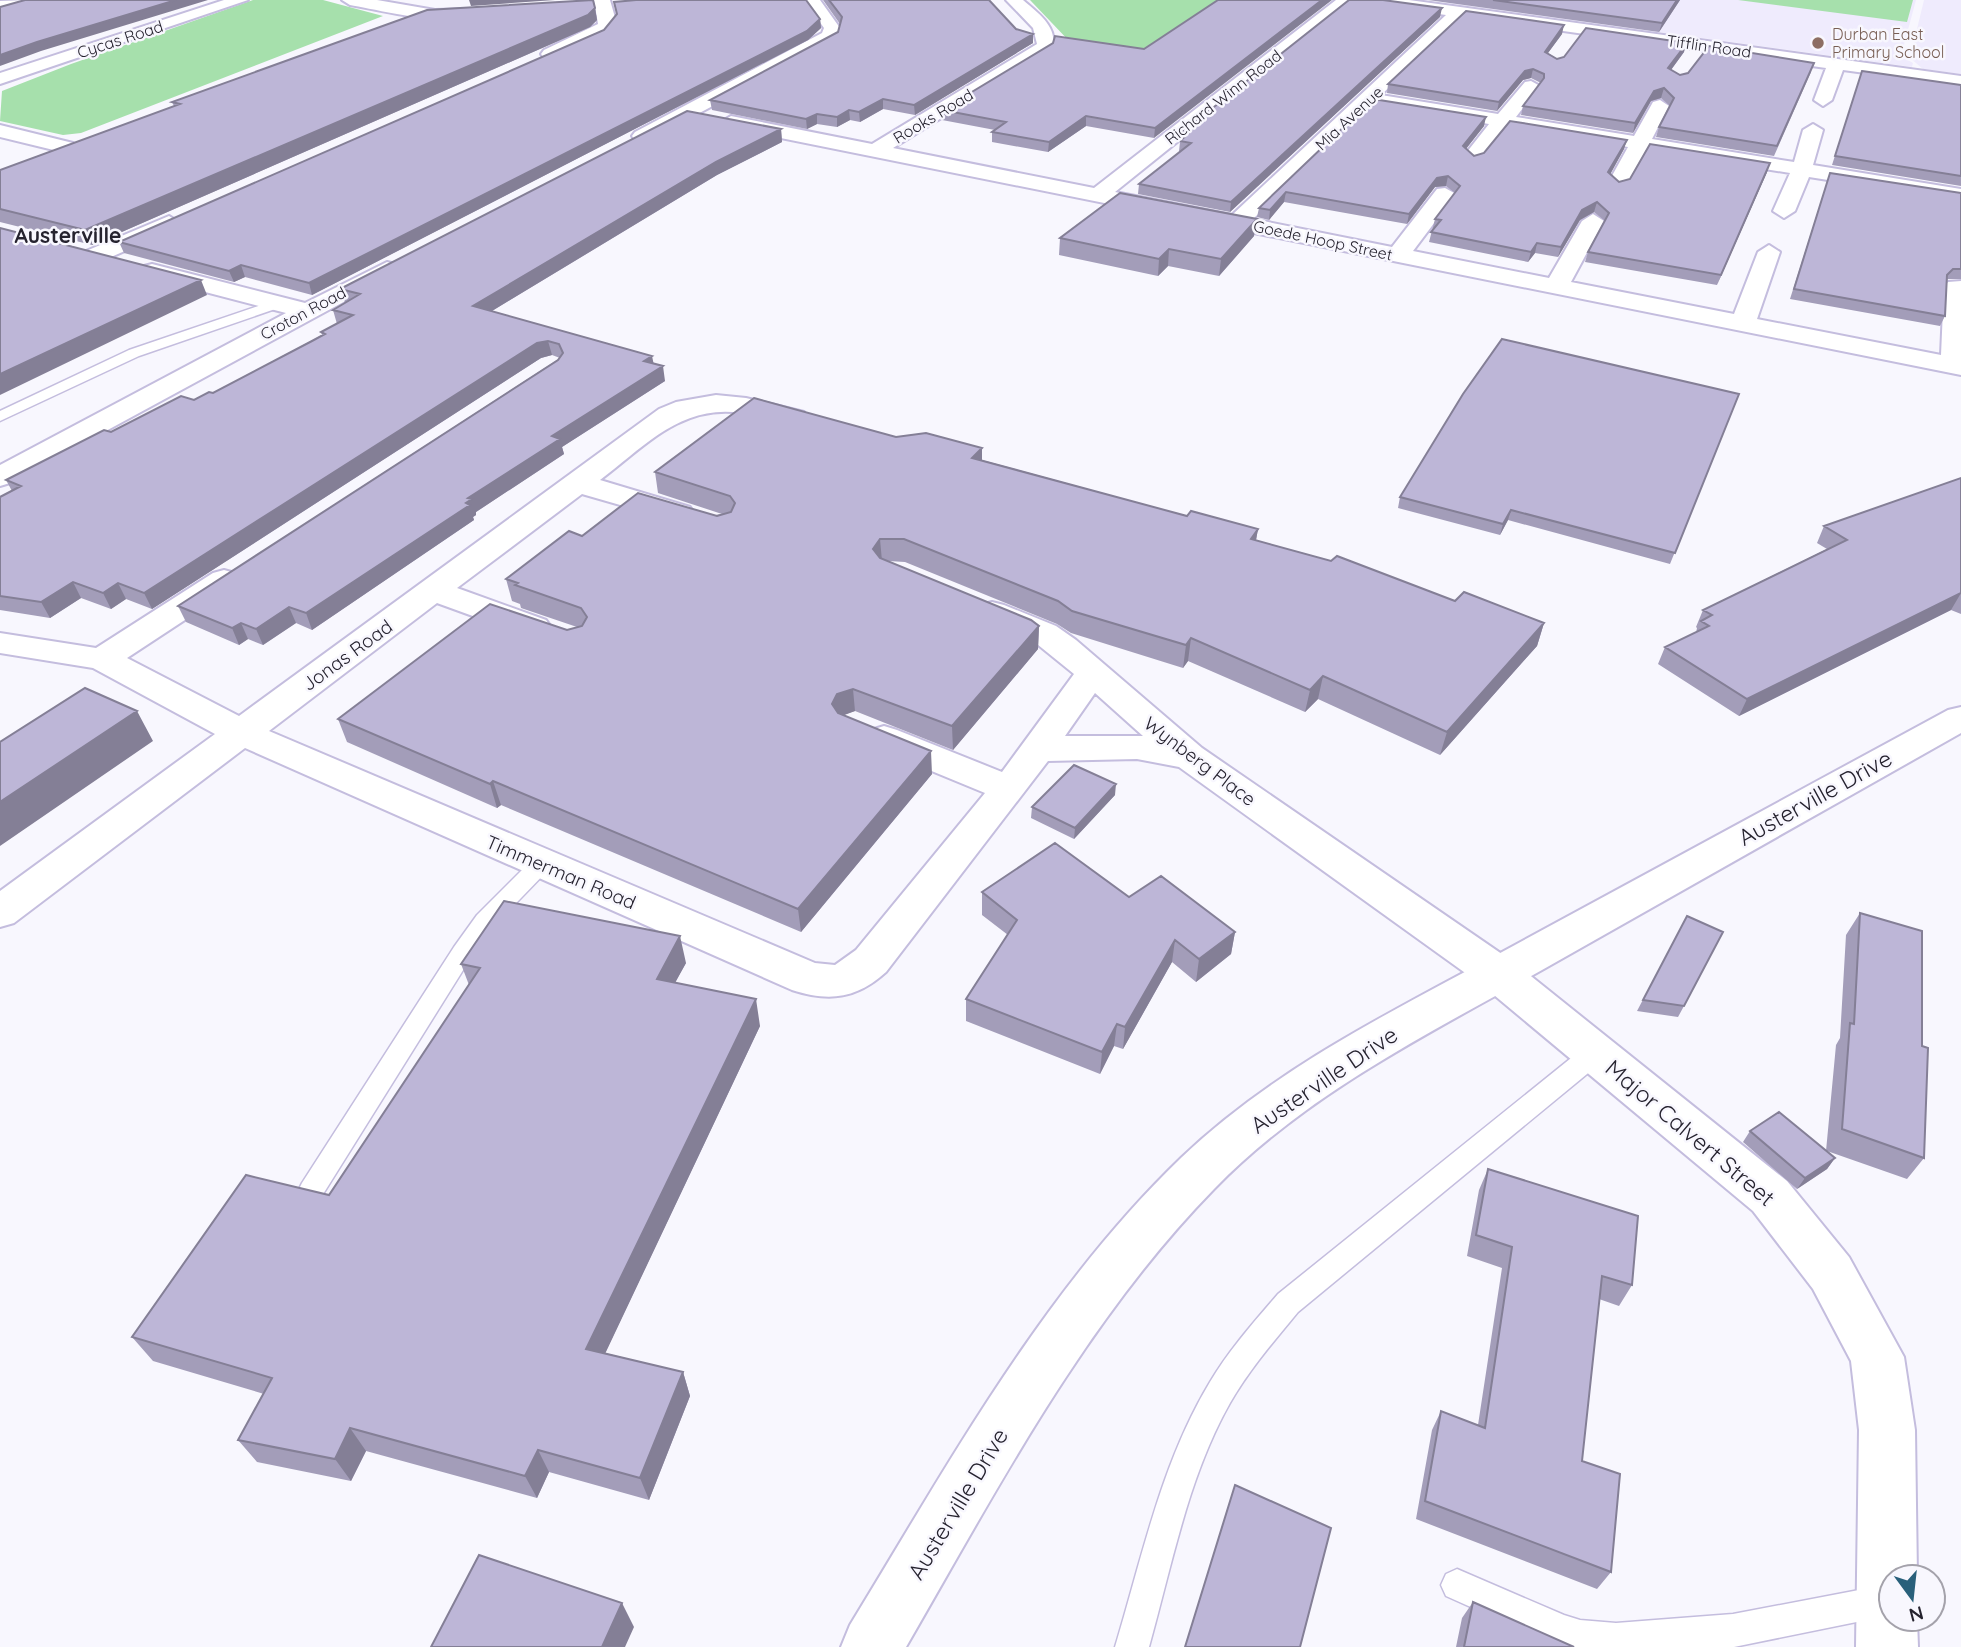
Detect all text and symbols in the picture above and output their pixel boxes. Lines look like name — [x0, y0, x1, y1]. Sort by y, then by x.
street label: Cycas Road — [75, 16, 165, 62]
place label: Durban East Primary School — [1832, 24, 1944, 62]
street label: Tifflin Road — [1666, 30, 1752, 62]
marker: Durban East Primary School — [1810, 35, 1826, 51]
street label: Richard Winn Road — [1161, 45, 1285, 149]
street label: Mia Avenue — [1311, 82, 1387, 154]
street label: Rooks Road — [889, 84, 977, 148]
street label: Goede Hoop Street — [1252, 216, 1394, 264]
district label: Austerville — [15, 222, 121, 248]
street label: Croton Road — [257, 282, 349, 344]
street label: Jonas Road — [297, 614, 397, 696]
street label: Wynberg Place — [1139, 711, 1261, 811]
street label: Austerville Drive — [1733, 743, 1897, 852]
street label: Timmerman Road — [482, 830, 640, 914]
street label: Austerville Drive — [1245, 1020, 1403, 1139]
street label: Major Calvert Street — [1600, 1053, 1781, 1212]
street label: Austerville Drive — [901, 1423, 1014, 1585]
north arrow — [1877, 1563, 1947, 1633]
text: N — [1907, 1601, 1926, 1628]

